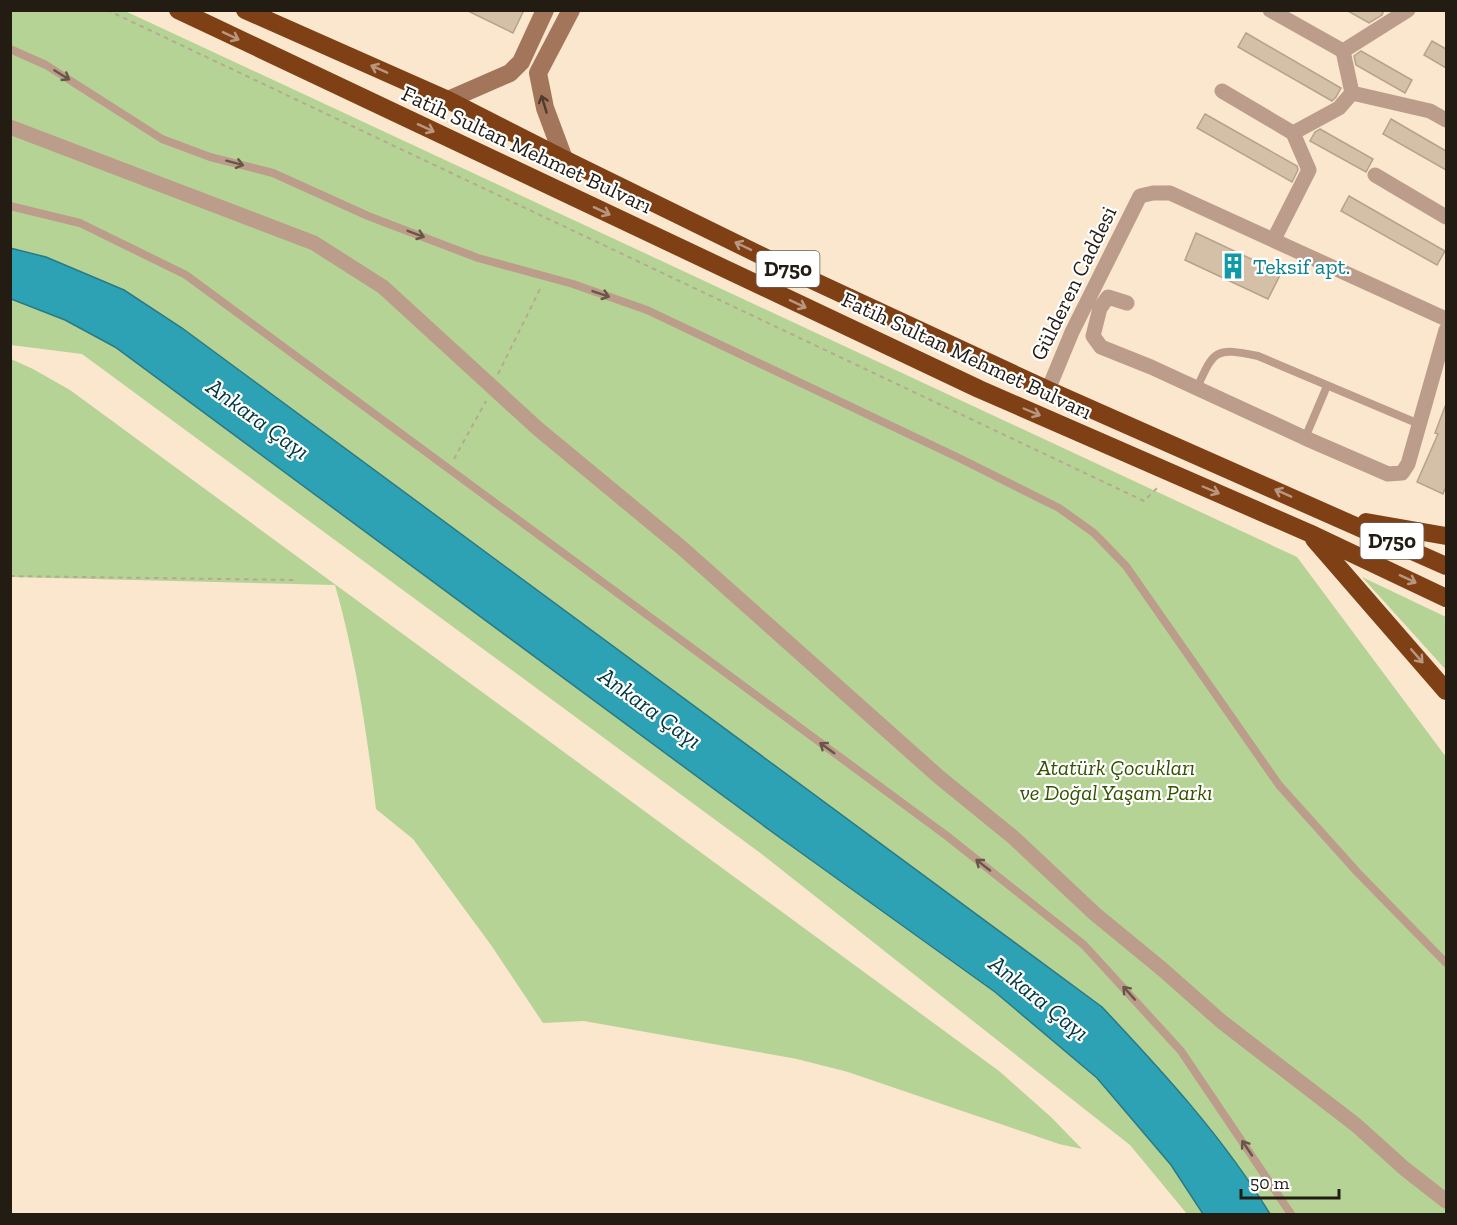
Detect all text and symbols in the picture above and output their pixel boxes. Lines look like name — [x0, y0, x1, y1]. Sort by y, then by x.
one-way arrow — [221, 30, 239, 42]
one-way arrow — [370, 63, 388, 74]
one-way arrow — [54, 69, 71, 82]
street label: Fatih Sultan Mehmet Bulvarı — [397, 80, 656, 219]
one-way arrow — [538, 95, 549, 114]
one-way arrow — [417, 122, 435, 134]
one-way arrow — [225, 158, 244, 170]
street label: Gülderen Caddesi — [1024, 202, 1122, 365]
one-way arrow — [593, 206, 611, 218]
one-way arrow — [406, 230, 425, 241]
one-way arrow — [734, 240, 752, 252]
road number: D750 — [756, 251, 820, 287]
building icon: Teksif apt. — [1218, 251, 1248, 281]
place label: Teksif apt. — [1253, 253, 1350, 280]
street label: Fatih Sultan Mehmet Bulvarı — [837, 286, 1096, 425]
one-way arrow — [592, 290, 610, 301]
one-way arrow — [788, 298, 806, 310]
water label: Ankara Çayı — [200, 371, 315, 466]
one-way arrow — [1023, 407, 1041, 419]
one-way arrow — [1202, 485, 1220, 496]
one-way arrow — [1275, 487, 1293, 498]
road number: D750 — [1360, 523, 1424, 559]
one-way arrow — [1398, 574, 1416, 586]
one-way arrow — [1410, 648, 1424, 663]
water label: Ankara Çayı — [592, 660, 707, 755]
one-way arrow — [820, 742, 836, 754]
park label: Atatürk Çocukları ve Doğal Yaşam Parkı — [1019, 754, 1213, 806]
one-way arrow — [976, 858, 992, 871]
water label: Ankara Çayı — [983, 948, 1095, 1047]
one-way arrow — [1122, 986, 1136, 1001]
one-way arrow — [1240, 1140, 1253, 1157]
scale bar — [1241, 1162, 1338, 1200]
text: 50 m — [1250, 1172, 1290, 1194]

